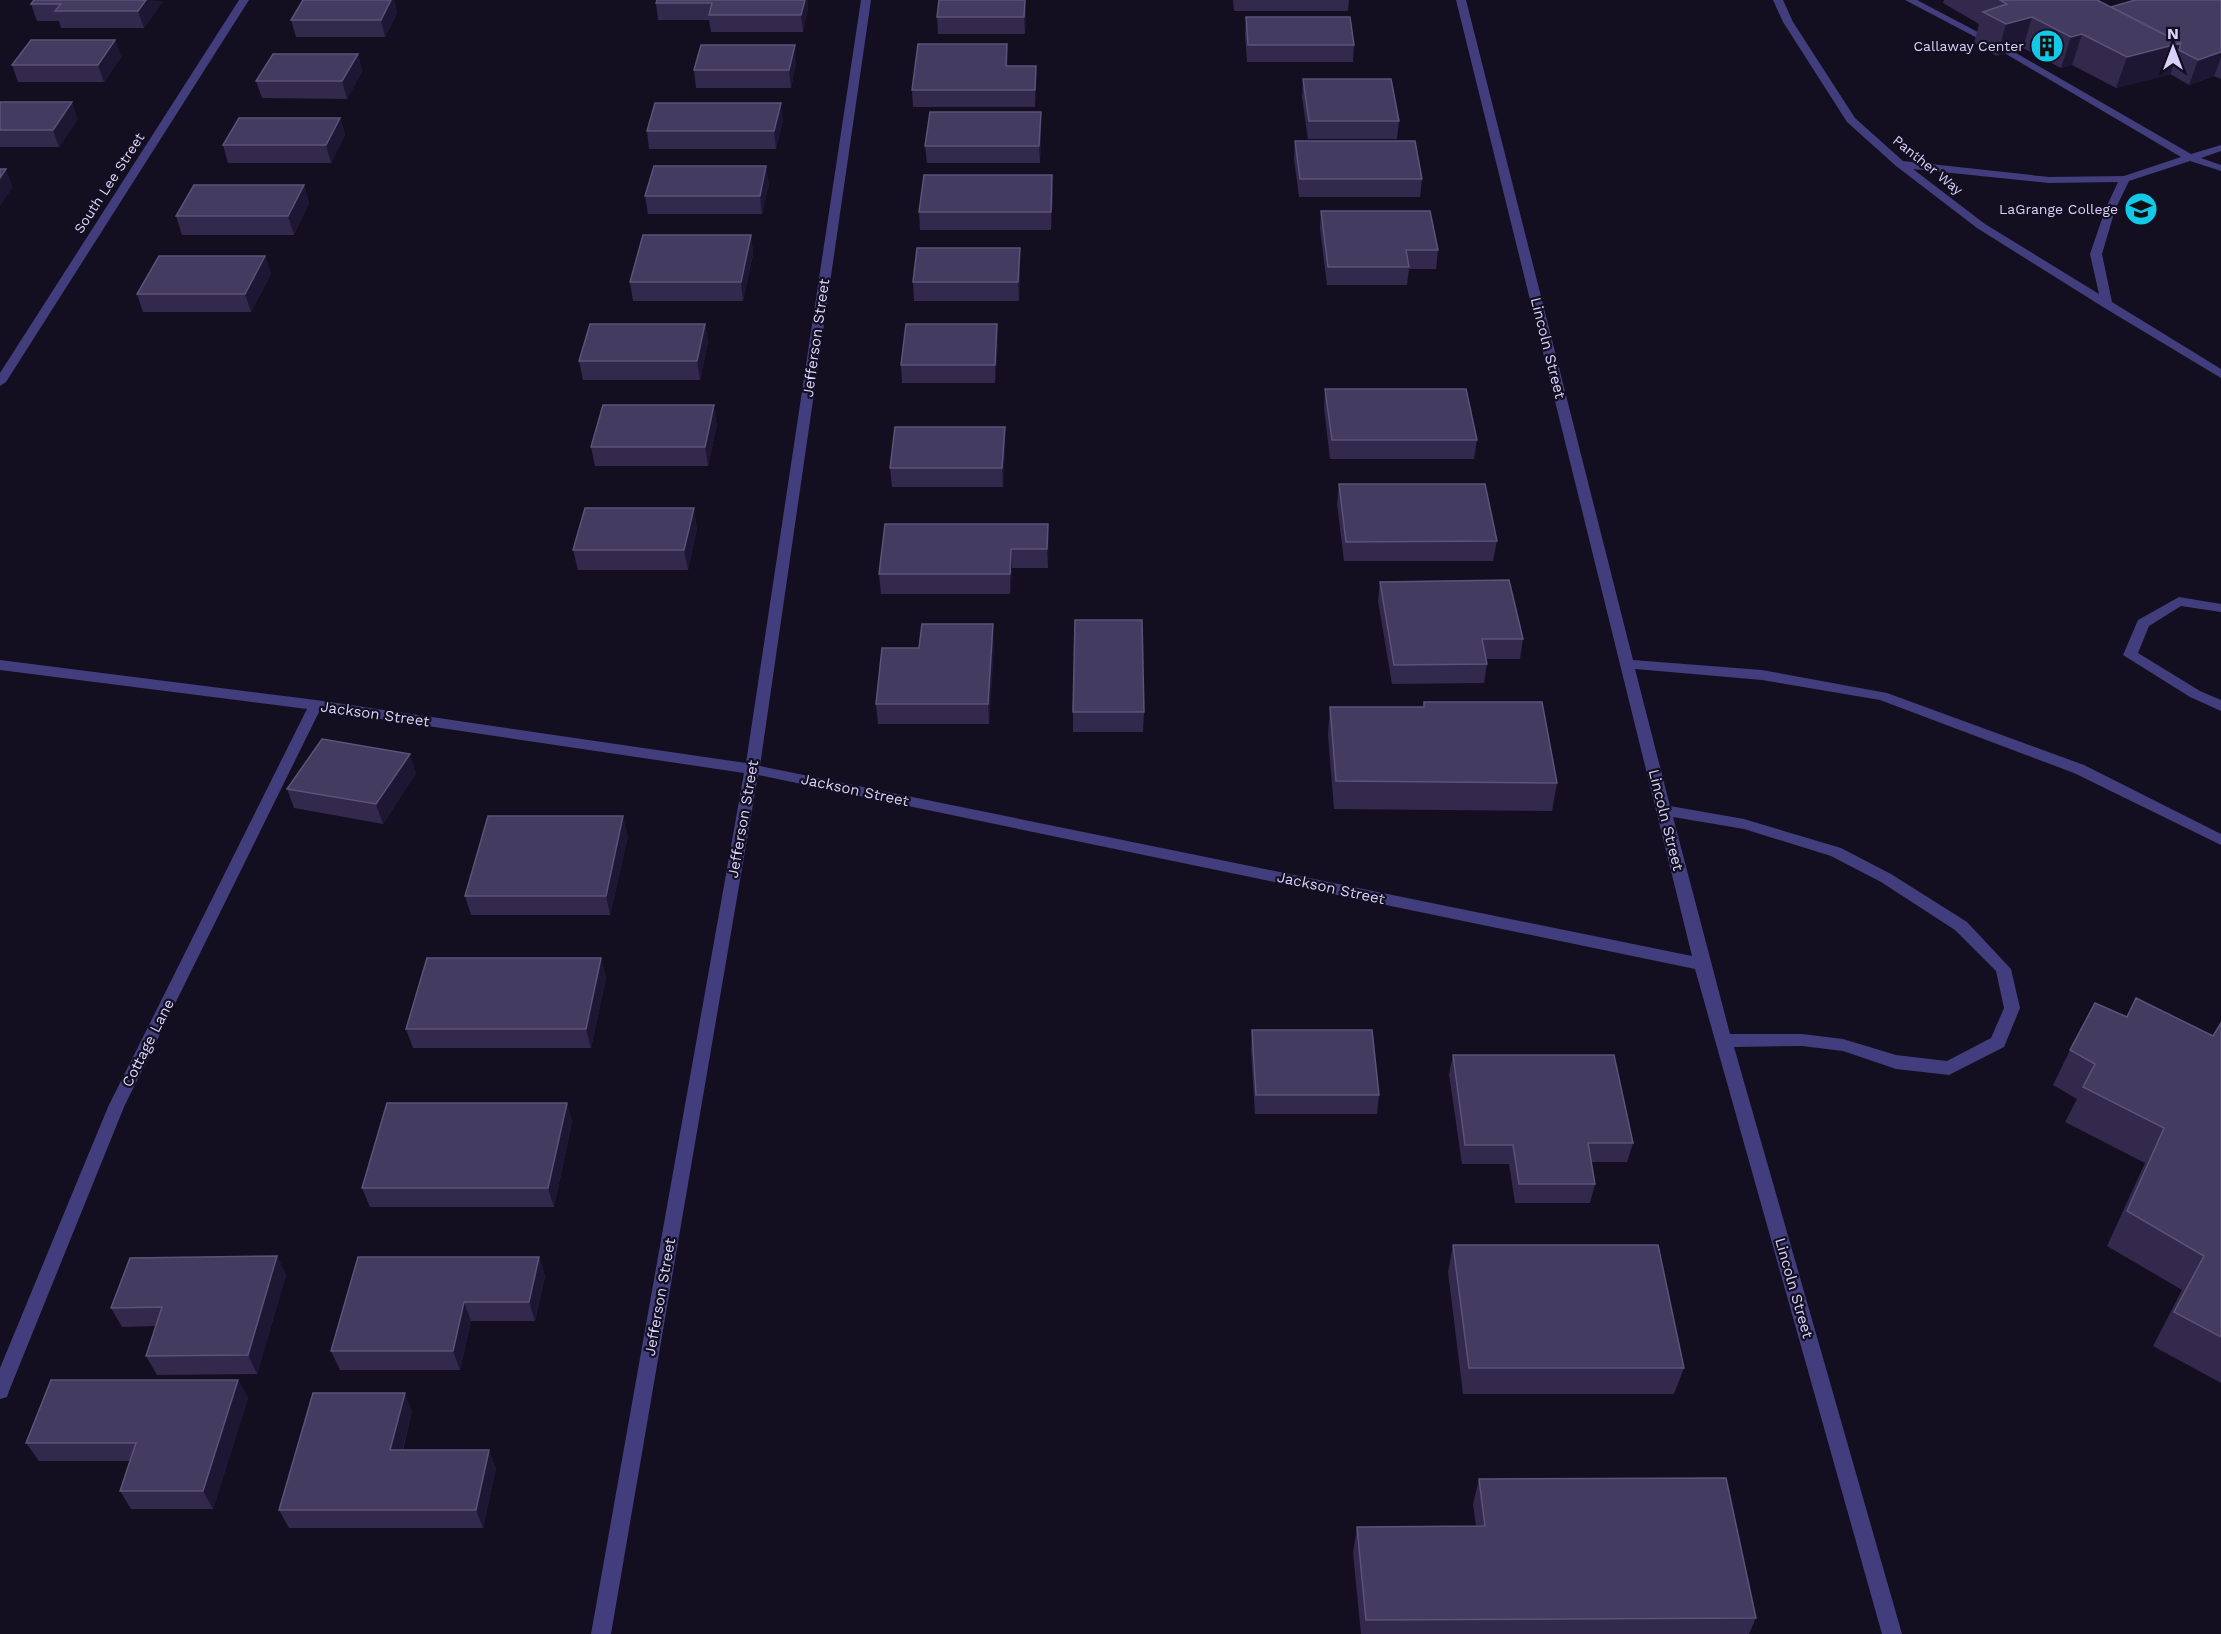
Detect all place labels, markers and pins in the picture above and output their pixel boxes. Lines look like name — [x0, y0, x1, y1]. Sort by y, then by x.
building icon: Callaway Center — [2029, 28, 2065, 64]
place label: Callaway Center — [1914, 38, 2024, 54]
school or university icon: LaGrange College — [2123, 191, 2159, 227]
place label: LaGrange College — [1999, 201, 2118, 217]

